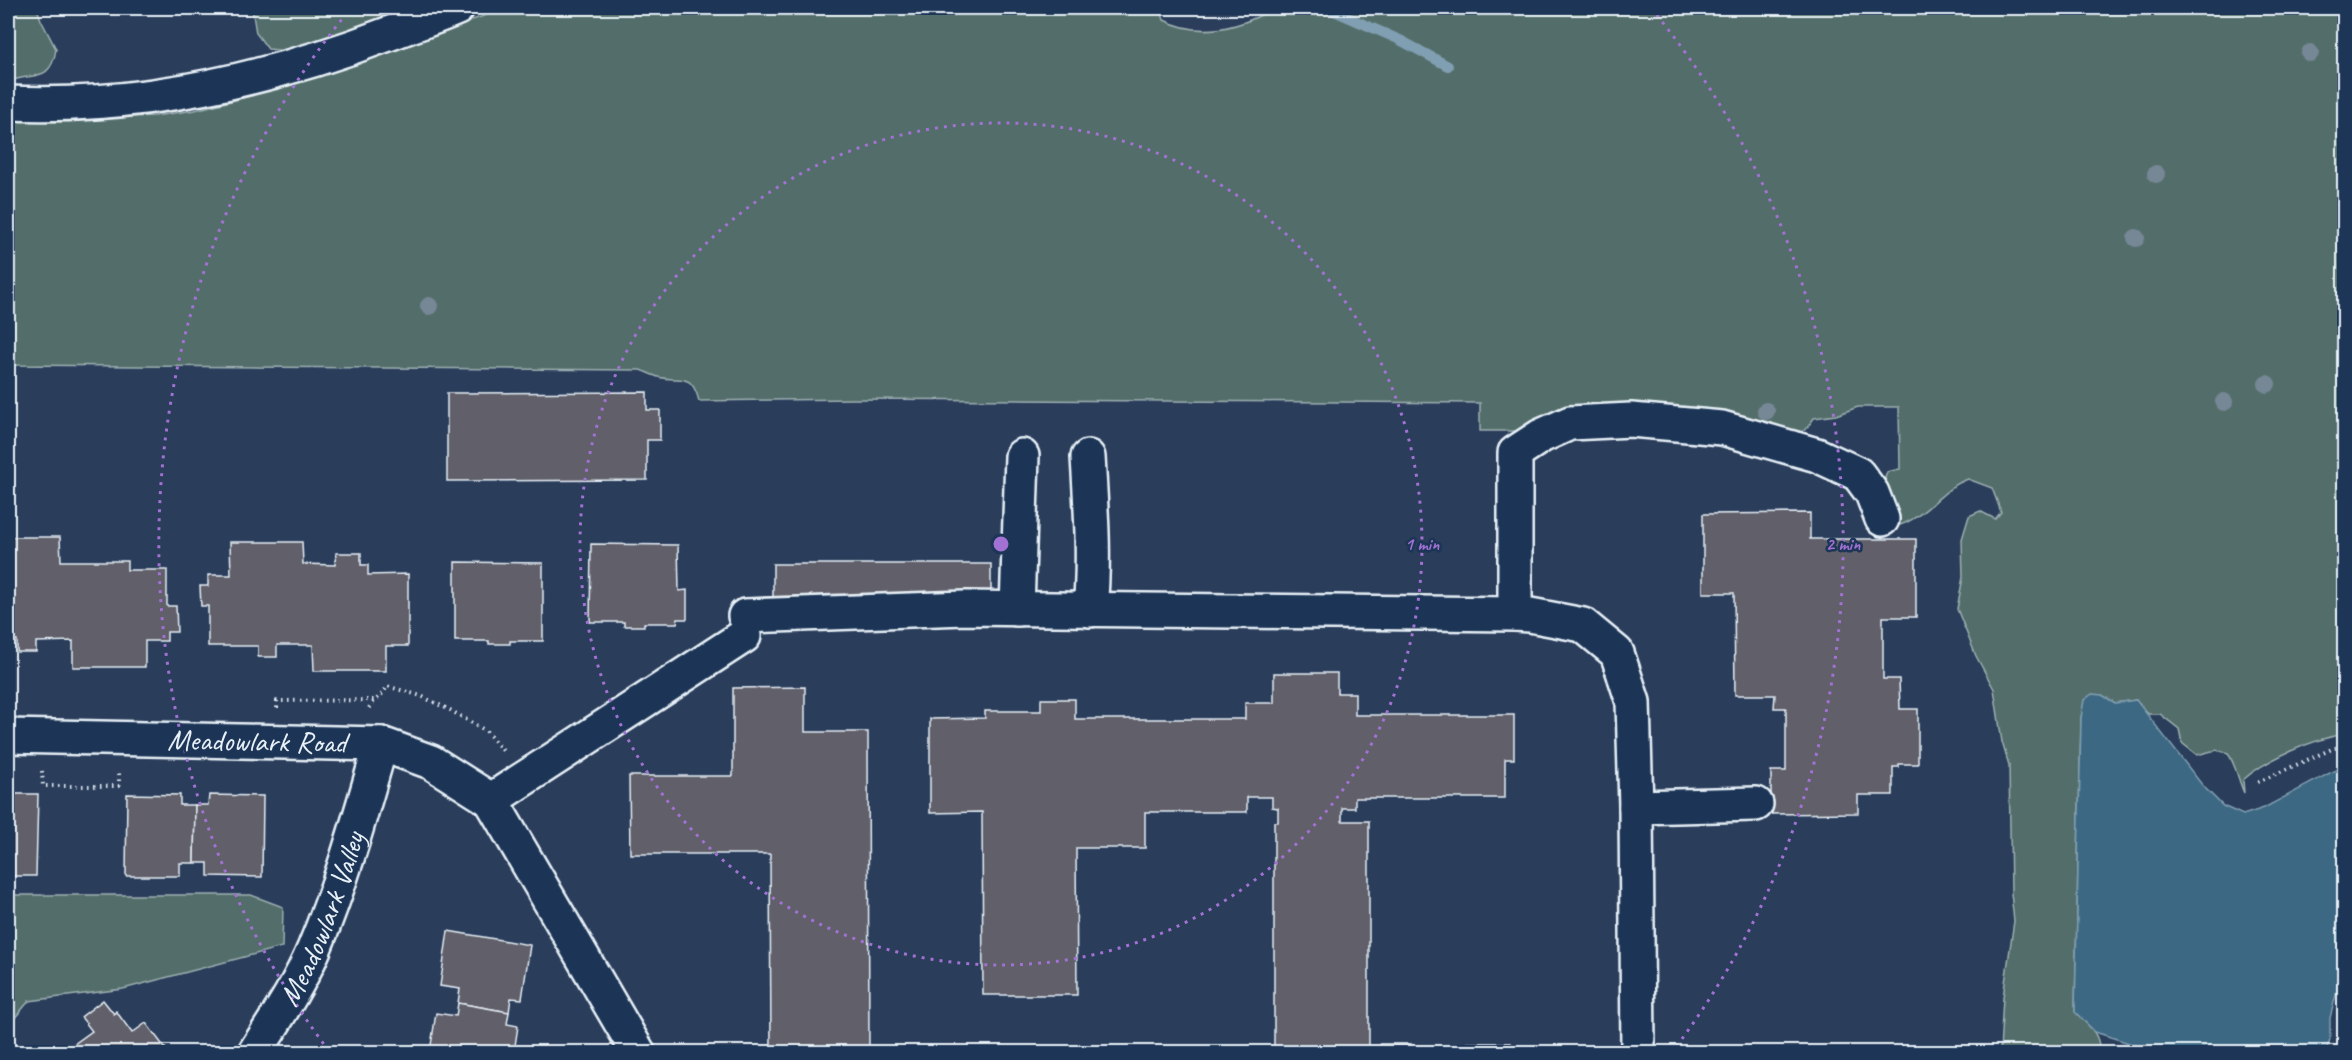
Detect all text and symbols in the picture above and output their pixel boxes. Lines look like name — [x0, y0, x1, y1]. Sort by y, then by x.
text: 1 min — [1405, 533, 1440, 555]
text: 2 min — [1826, 533, 1861, 555]
centre of rings — [991, 534, 1011, 554]
street label: Meadowlark Road — [167, 720, 351, 762]
street label: Meadowlark Valley — [270, 826, 374, 1012]

